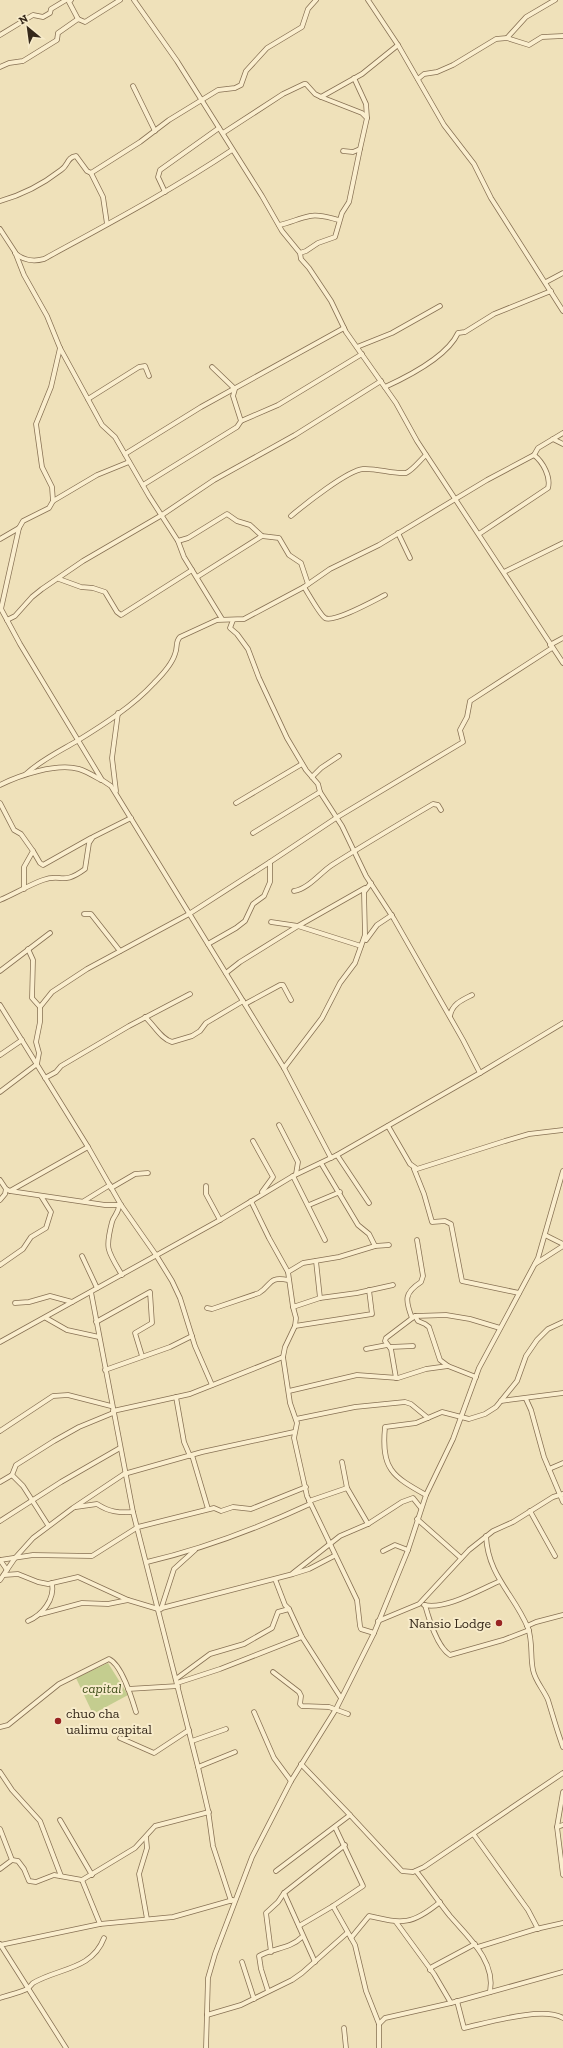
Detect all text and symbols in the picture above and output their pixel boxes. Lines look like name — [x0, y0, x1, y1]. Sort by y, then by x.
north arrow — [8, 8, 48, 48]
text: N — [17, 12, 31, 27]
place label: Nansio Lodge — [409, 1615, 491, 1632]
marker: Nansio Lodge — [494, 1618, 504, 1628]
park label: capital — [82, 1680, 122, 1697]
place label: chuo cha ualimu capital — [66, 1705, 152, 1738]
marker: chuo cha ualimu capital — [53, 1716, 63, 1726]

